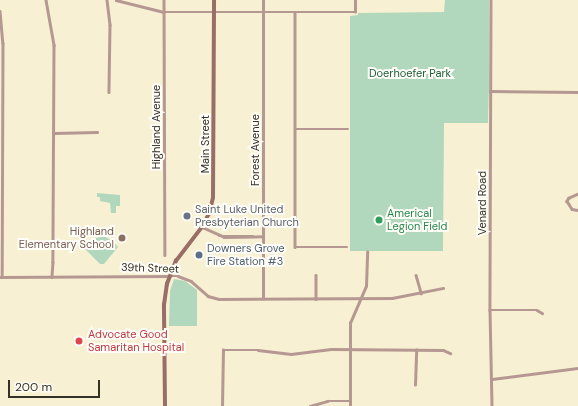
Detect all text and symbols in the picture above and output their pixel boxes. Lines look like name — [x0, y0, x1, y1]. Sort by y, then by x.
park label: Doerhoefer Park — [369, 66, 451, 80]
street label: Highland Avenue — [149, 85, 163, 169]
street label: Forest Avenue — [248, 114, 262, 186]
street label: Main Street — [198, 115, 212, 173]
street label: Venard Road — [475, 171, 489, 235]
place label: Saint Luke United Presbyterian Church — [195, 203, 299, 229]
place label: Americal Legion Field — [387, 207, 447, 233]
marker: Saint Luke United Presbyterian Church — [182, 211, 192, 221]
marker: Americal Legion Field — [374, 215, 384, 225]
place label: Highland Elementary School — [19, 225, 114, 251]
marker: Highland Elementary School — [117, 233, 127, 243]
place label: Downers Grove Fire Station #3 — [207, 242, 285, 268]
marker: Downers Grove Fire Station #3 — [194, 250, 204, 260]
street label: 39th Street — [121, 260, 179, 276]
place label: Advocate Good Samaritan Hospital — [88, 328, 184, 354]
marker: Advocate Good Samaritan Hospital — [73, 335, 85, 347]
scale bar — [10, 372, 102, 398]
text: 200 m — [15, 379, 52, 395]

